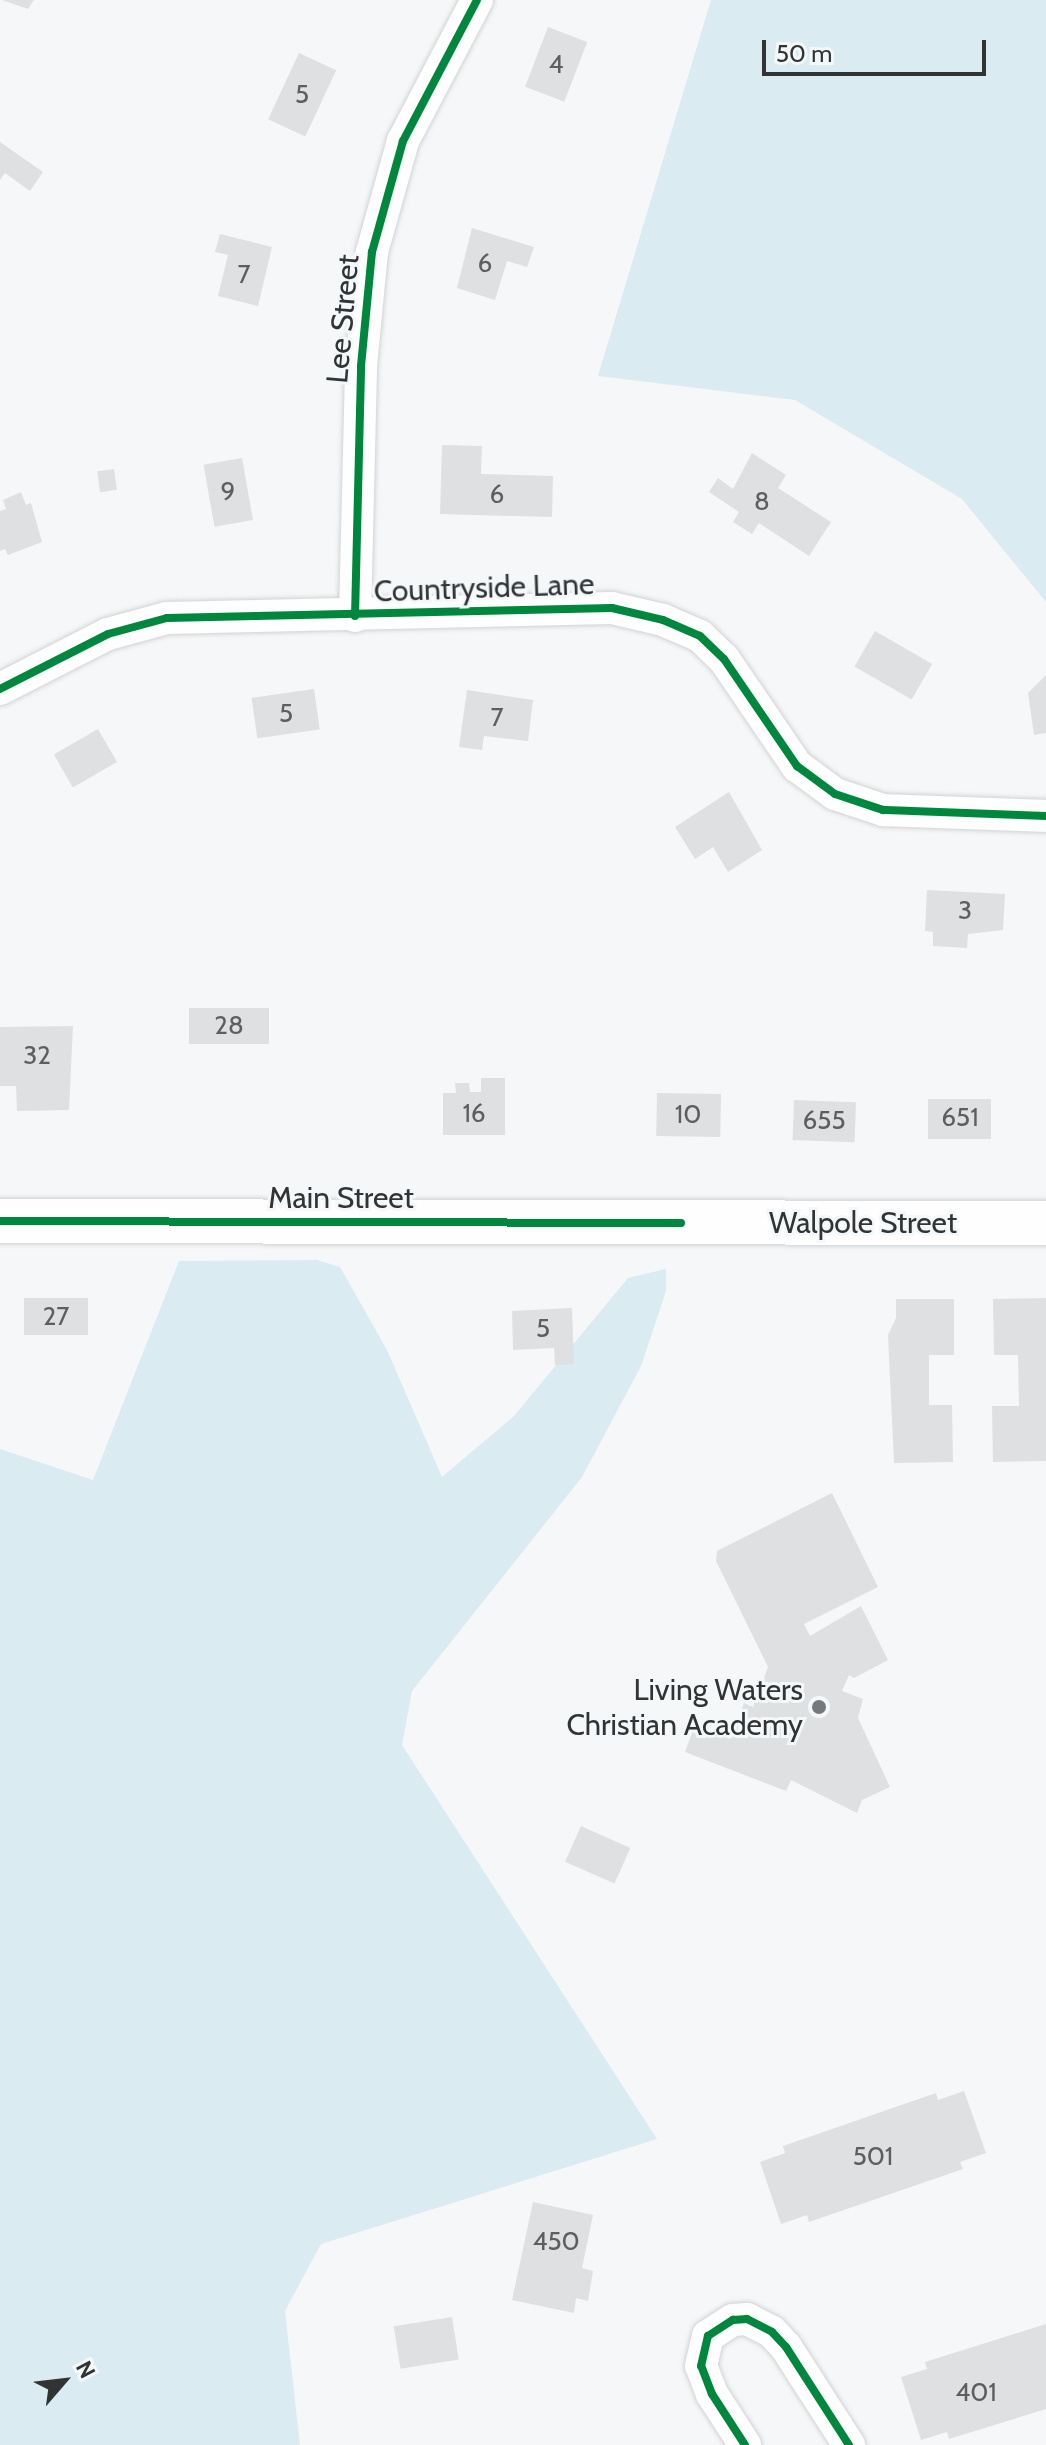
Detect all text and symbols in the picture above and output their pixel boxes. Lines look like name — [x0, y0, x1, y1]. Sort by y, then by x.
scale bar — [766, 24, 990, 74]
text: 50 m — [776, 39, 832, 68]
house number: 4 — [548, 49, 564, 81]
house number: 5 — [295, 79, 309, 111]
house number: 6 — [478, 248, 492, 280]
street label: Lee Street — [319, 253, 367, 385]
house number: 7 — [237, 259, 251, 291]
house number: 9 — [221, 476, 235, 508]
house number: 6 — [490, 479, 504, 511]
house number: 8 — [754, 486, 770, 518]
street label: Countryside Lane — [373, 566, 595, 610]
house number: 5 — [279, 698, 293, 730]
house number: 7 — [490, 702, 504, 734]
house number: 3 — [958, 895, 972, 927]
house number: 28 — [214, 1010, 244, 1042]
house number: 32 — [23, 1040, 51, 1072]
house number: 16 — [462, 1098, 486, 1130]
house number: 10 — [675, 1099, 701, 1131]
house number: 651 — [941, 1102, 979, 1134]
house number: 655 — [803, 1105, 845, 1137]
street label: Main Street — [268, 1180, 414, 1216]
street label: Walpole Street — [769, 1205, 957, 1241]
house number: 27 — [43, 1301, 69, 1333]
house number: 5 — [536, 1313, 550, 1345]
place label: Living Waters Christian Academy — [566, 1672, 803, 1742]
marker: Living Waters Christian Academy — [810, 1698, 828, 1716]
house number: 501 — [853, 2141, 893, 2173]
house number: 450 — [532, 2226, 580, 2258]
north arrow — [24, 2341, 104, 2421]
text: N — [70, 2356, 101, 2383]
house number: 401 — [955, 2377, 997, 2409]

